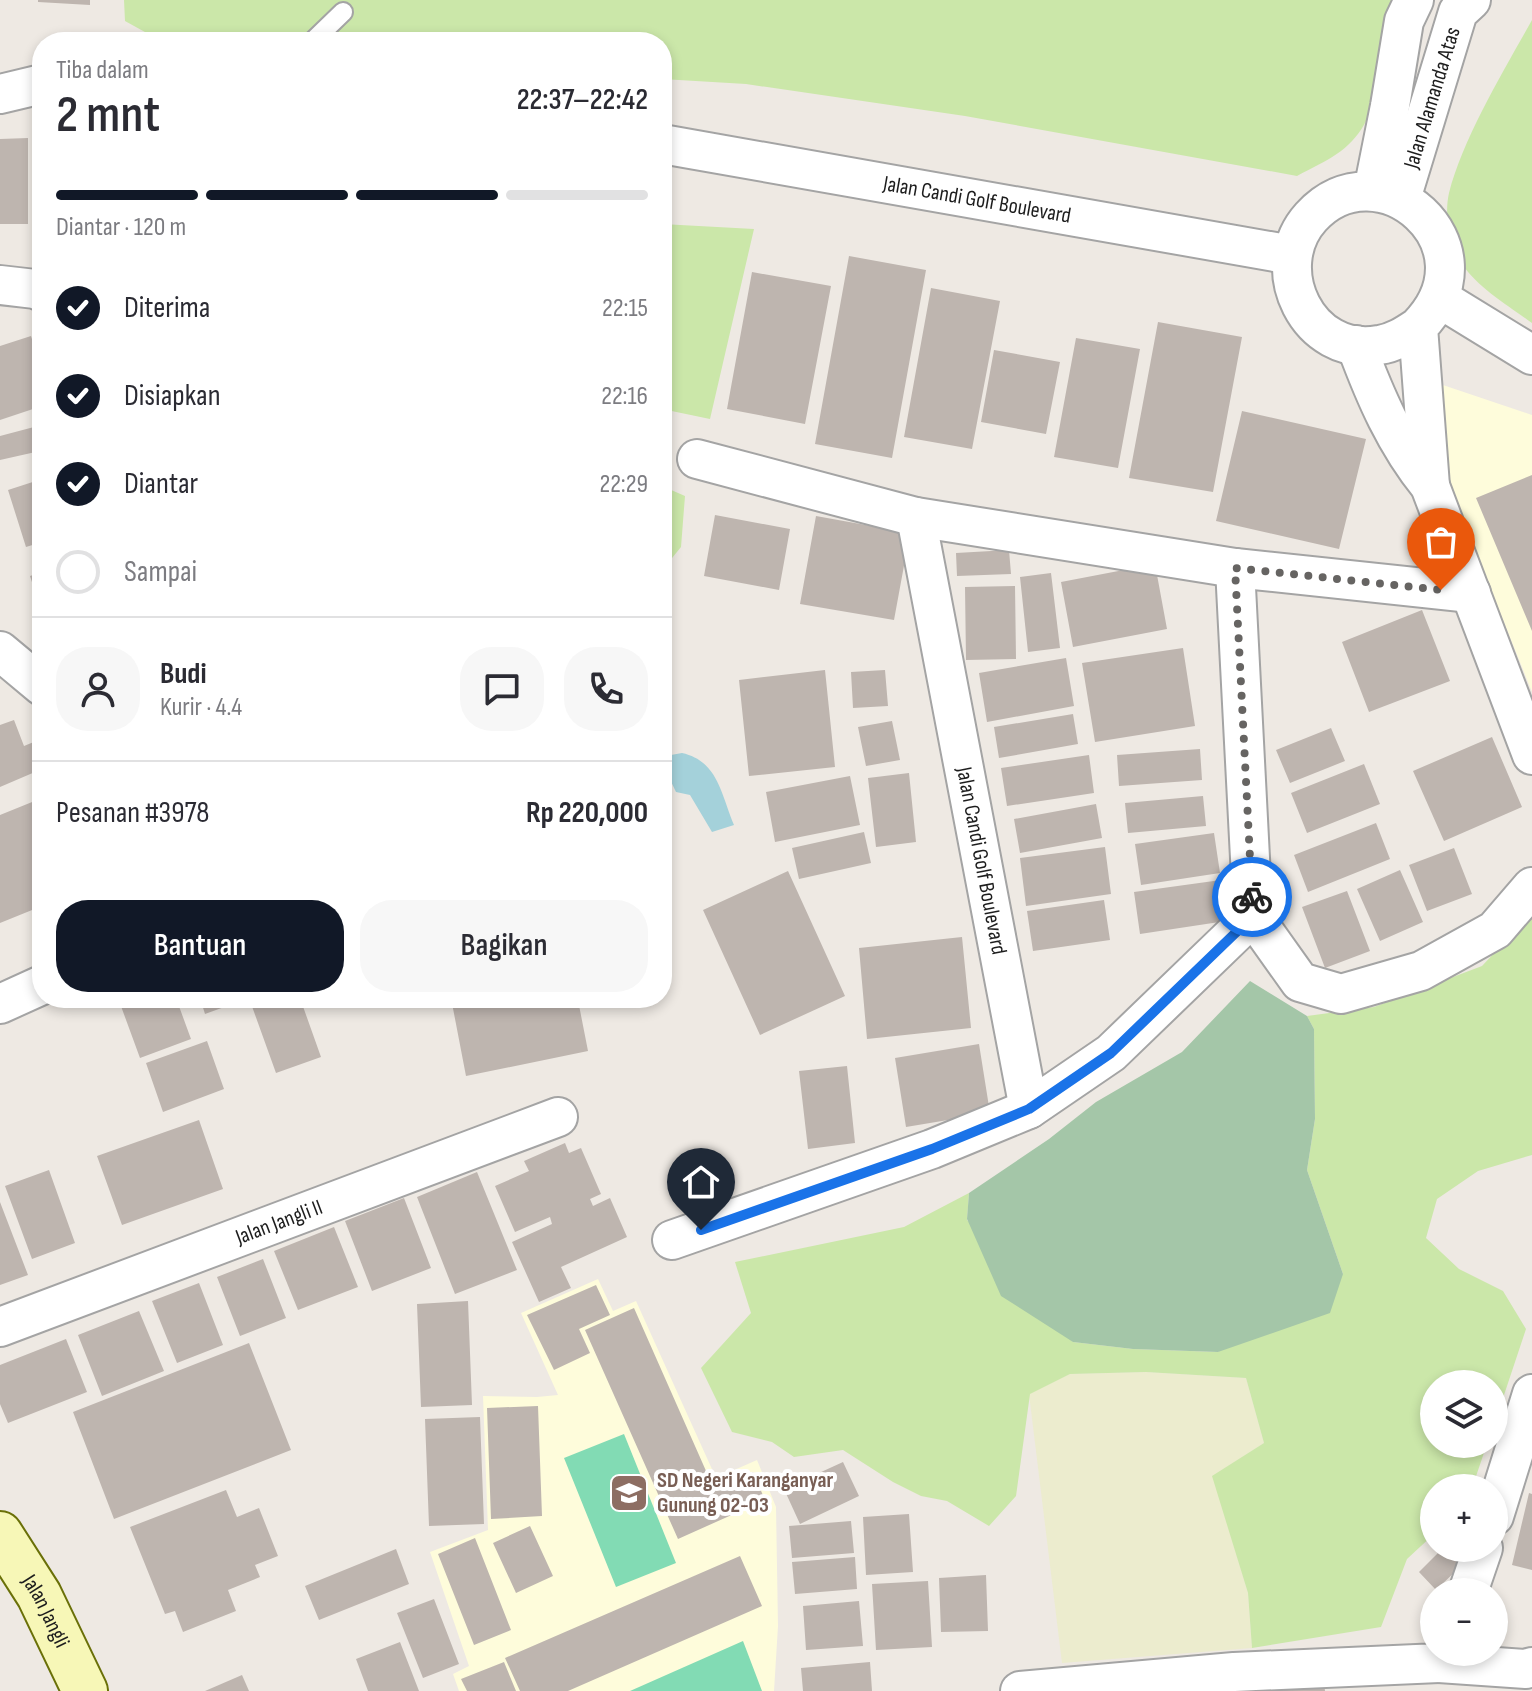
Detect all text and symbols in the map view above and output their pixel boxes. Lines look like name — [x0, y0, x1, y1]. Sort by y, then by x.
street label: Jalan Alamanda Atas — [1397, 24, 1466, 173]
text: Tiba dalam — [56, 55, 149, 86]
text: 22:37–22:42 — [517, 82, 648, 118]
text: 2 mnt — [56, 84, 160, 147]
street label: Jalan Candi Golf Boulevard — [880, 170, 1073, 229]
text: Diantar · 120 m — [56, 212, 186, 243]
icon: check — [56, 286, 100, 330]
text: Diterima — [124, 290, 210, 326]
text: 22:15 — [602, 293, 648, 324]
icon: check — [56, 374, 100, 418]
text: Disiapkan — [124, 378, 221, 414]
text: 22:16 — [601, 381, 648, 412]
icon: check — [56, 462, 100, 506]
text: Diantar — [124, 466, 198, 502]
text: 22:29 — [599, 469, 648, 500]
pin — [1407, 508, 1475, 590]
icon: bag — [1419, 520, 1463, 564]
text: Sampai — [124, 554, 197, 590]
button: person — [56, 647, 140, 731]
button: chat — [460, 647, 544, 731]
button: phone — [564, 647, 648, 731]
text: Budi — [160, 656, 207, 692]
text: Kurir · 4.4 — [160, 692, 242, 723]
street label: Jalan Candi Golf Boulevard — [950, 764, 1013, 957]
text: Pesanan #3978 — [56, 795, 209, 831]
text: Rp 220,000 — [526, 795, 648, 831]
courier — [1212, 857, 1292, 937]
icon: bike — [1230, 875, 1274, 919]
button: Bantuan — [56, 900, 344, 992]
button: Bagikan — [360, 900, 648, 992]
pin — [667, 1148, 735, 1230]
icon: home — [679, 1160, 723, 1204]
street label: Jalan Jangli II — [231, 1193, 326, 1251]
map controls — [1420, 1370, 1508, 1666]
button: layers — [1420, 1370, 1508, 1458]
place label: SD Negeri Karanganyar Gunung 02-03 — [657, 1467, 834, 1519]
school or university icon: SD Negeri Karanganyar Gunung 02-03 — [608, 1472, 650, 1514]
button: + — [1420, 1474, 1508, 1562]
street label: Jalan Jangli — [15, 1569, 76, 1652]
button: − — [1420, 1578, 1508, 1666]

